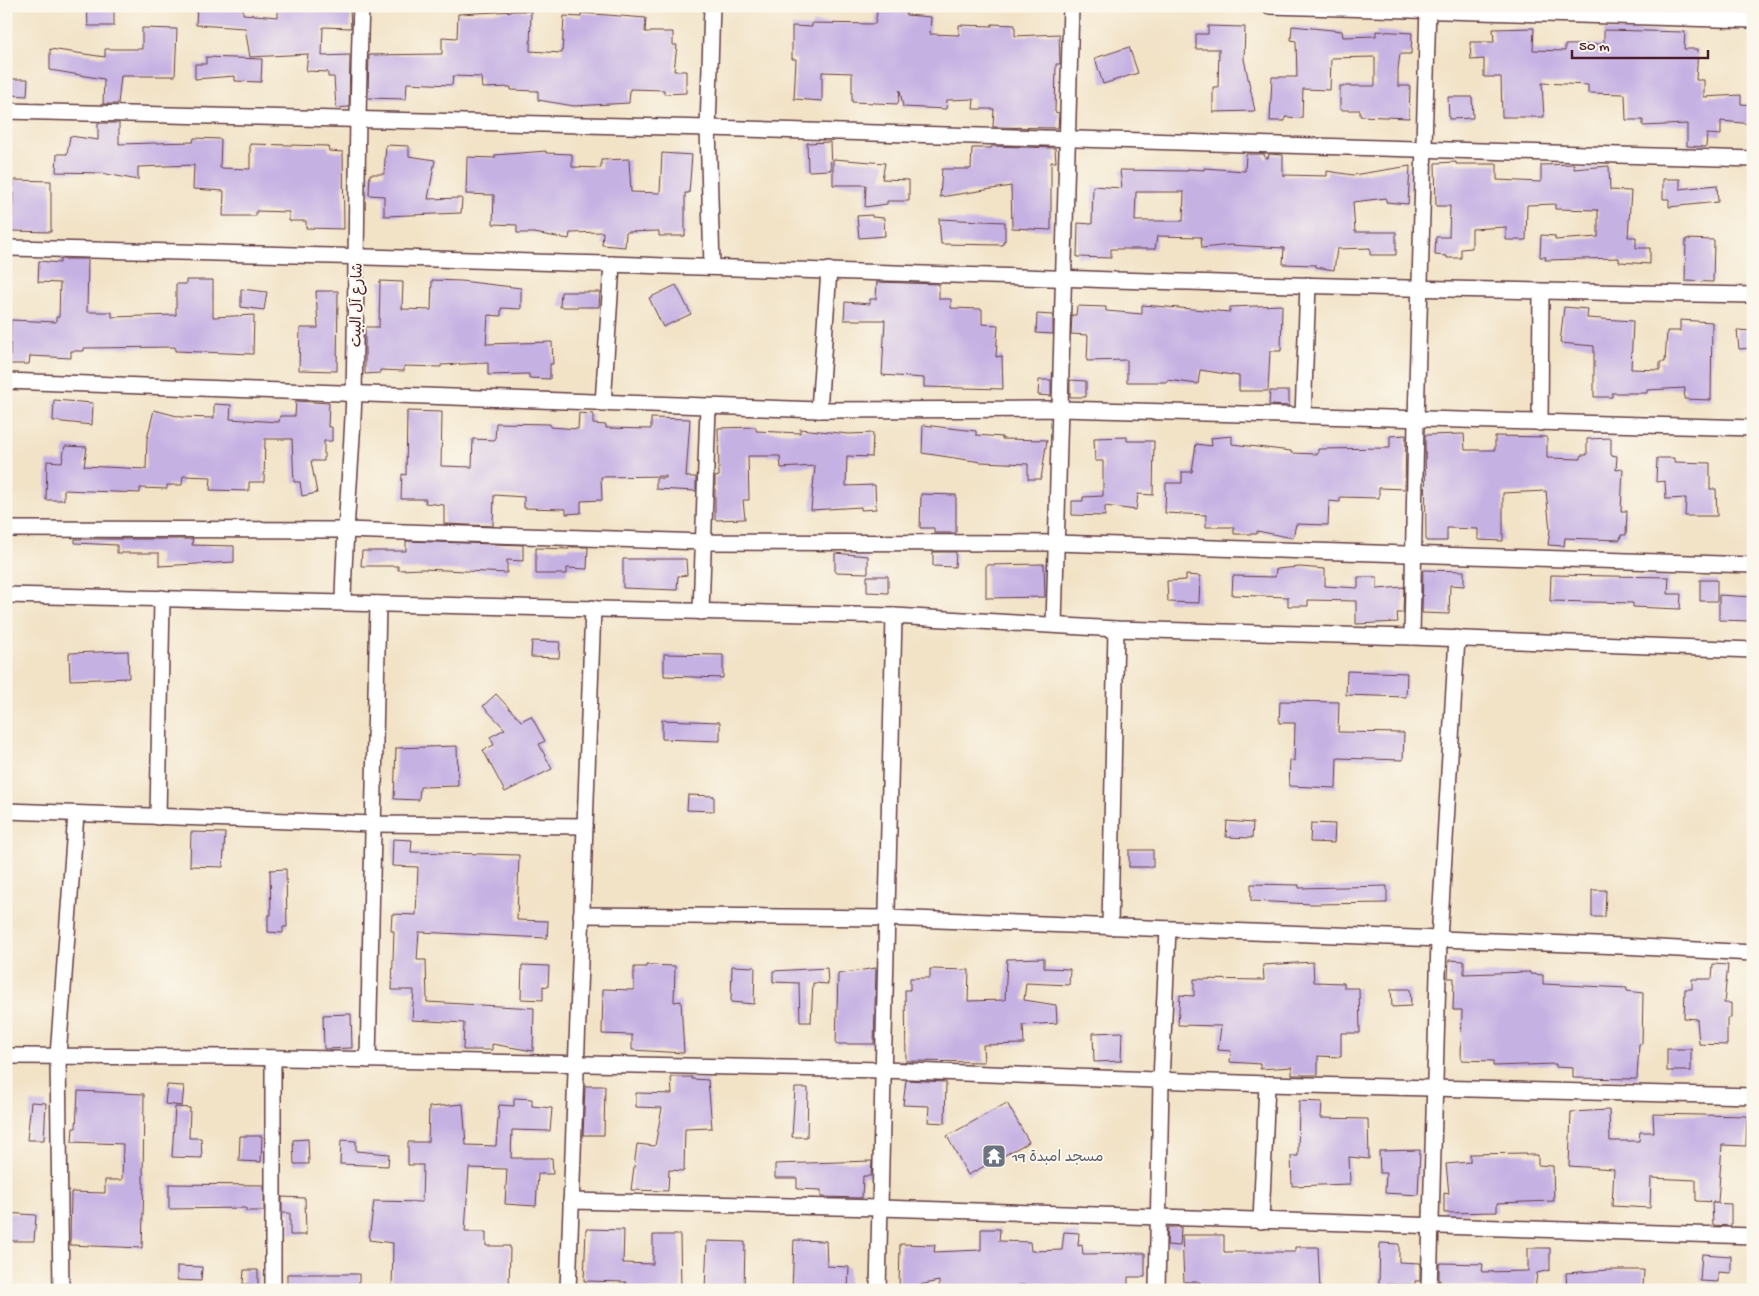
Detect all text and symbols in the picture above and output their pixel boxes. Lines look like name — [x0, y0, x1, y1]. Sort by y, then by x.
scale bar — [1572, 28, 1708, 60]
text: 50 m — [1579, 38, 1610, 56]
street label: شارع آل البيت — [347, 263, 368, 347]
temple icon: مسجد امبدة 19 — [981, 1143, 1007, 1169]
place label: مسجد امبدة 19 — [1011, 1149, 1103, 1167]

